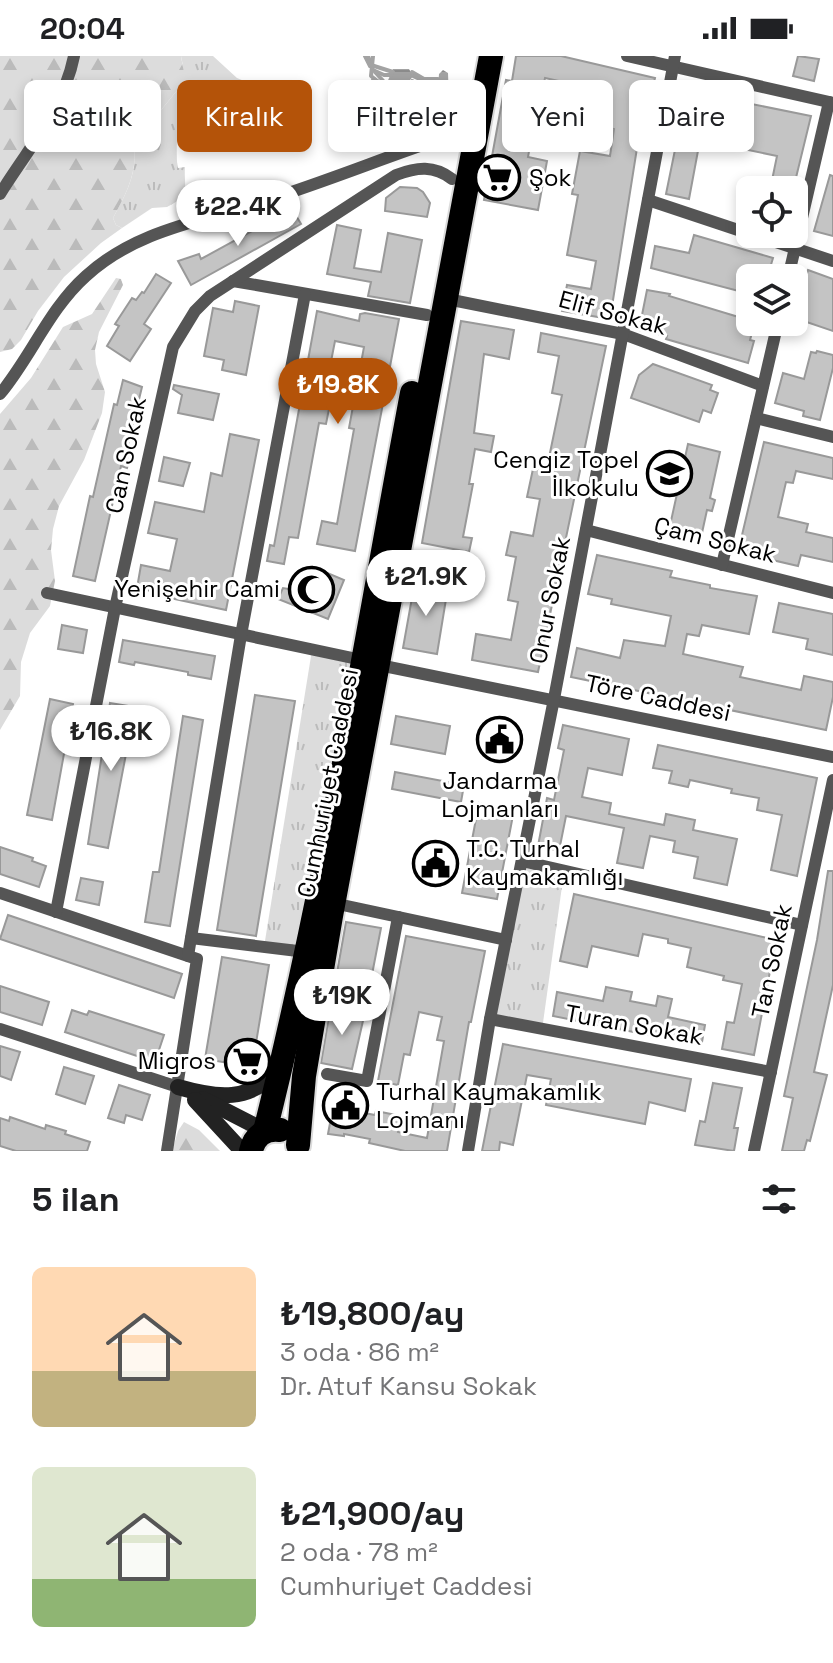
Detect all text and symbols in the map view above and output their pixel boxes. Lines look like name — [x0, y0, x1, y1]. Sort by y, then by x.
text: 20:04 — [40, 9, 125, 48]
chip: Satılık — [24, 80, 161, 152]
chip: Kiralık — [177, 80, 312, 152]
chip: Filtreler — [328, 80, 486, 152]
chip: Yeni — [502, 80, 613, 152]
chip: Daire — [629, 80, 754, 152]
supermarket icon: Şok — [474, 154, 522, 202]
place label: Şok — [529, 162, 572, 193]
map controls — [736, 176, 808, 336]
button: locate — [736, 176, 808, 248]
pin: ₺22.4K — [173, 180, 303, 248]
text: ₺22.4K — [194, 189, 282, 223]
button: layers — [736, 264, 808, 336]
street label: Elif Sokak — [556, 283, 671, 342]
pin: ₺19.8K — [273, 358, 403, 426]
text: ₺19.8K — [296, 367, 380, 401]
street label: Can Sokak — [98, 393, 153, 516]
place label: Cengiz Topel İlkokulu — [493, 444, 639, 503]
school or university icon: Cengiz Topel İlkokulu — [646, 450, 694, 498]
street label: Çam Sokak — [651, 509, 780, 570]
street label: Onur Sokak — [522, 533, 577, 666]
pin: ₺21.9K — [361, 550, 491, 618]
text: ₺21.9K — [384, 559, 468, 593]
mosque icon: Yenişehir Cami — [287, 565, 335, 613]
place label: Yenişehir Cami — [114, 573, 280, 604]
street label: Cumhuriyet Caddesi — [290, 666, 365, 900]
street label: Töre Caddesi — [582, 667, 734, 728]
pin: ₺16.8K — [46, 705, 176, 773]
text: ₺16.8K — [69, 714, 153, 748]
public building icon: Jandarma Lojmanları — [476, 715, 524, 763]
place label: Jandarma Lojmanları — [441, 765, 559, 824]
place label: T.C. Turhal Kaymakamlığı — [466, 833, 623, 892]
public building icon: T.C. Turhal Kaymakamlığı — [411, 839, 459, 887]
street label: Tan Sokak — [744, 901, 799, 1021]
pin: ₺19K — [295, 969, 389, 1037]
text: ₺19K — [312, 978, 372, 1012]
street label: Turan Sokak — [563, 997, 705, 1052]
supermarket icon: Migros — [223, 1037, 271, 1085]
place label: Migros — [138, 1045, 216, 1076]
place label: Turhal Kaymakamlık Lojmanı — [376, 1076, 602, 1135]
public building icon: Turhal Kaymakamlık Lojmanı — [321, 1082, 369, 1130]
icon: filters — [757, 1177, 801, 1221]
text: 5 ilan — [32, 1178, 120, 1221]
text: ₺19,800/ay — [280, 1292, 464, 1335]
icon: home — [96, 1299, 192, 1395]
text: 3 oda · 86 m² — [280, 1335, 439, 1369]
text: Dr. Atuf Kansu Sokak — [280, 1369, 537, 1403]
text: ₺21,900/ay — [280, 1492, 464, 1535]
icon: home — [96, 1499, 192, 1595]
text: 2 oda · 78 m² — [280, 1535, 438, 1569]
text: Cumhuriyet Caddesi — [280, 1569, 532, 1603]

